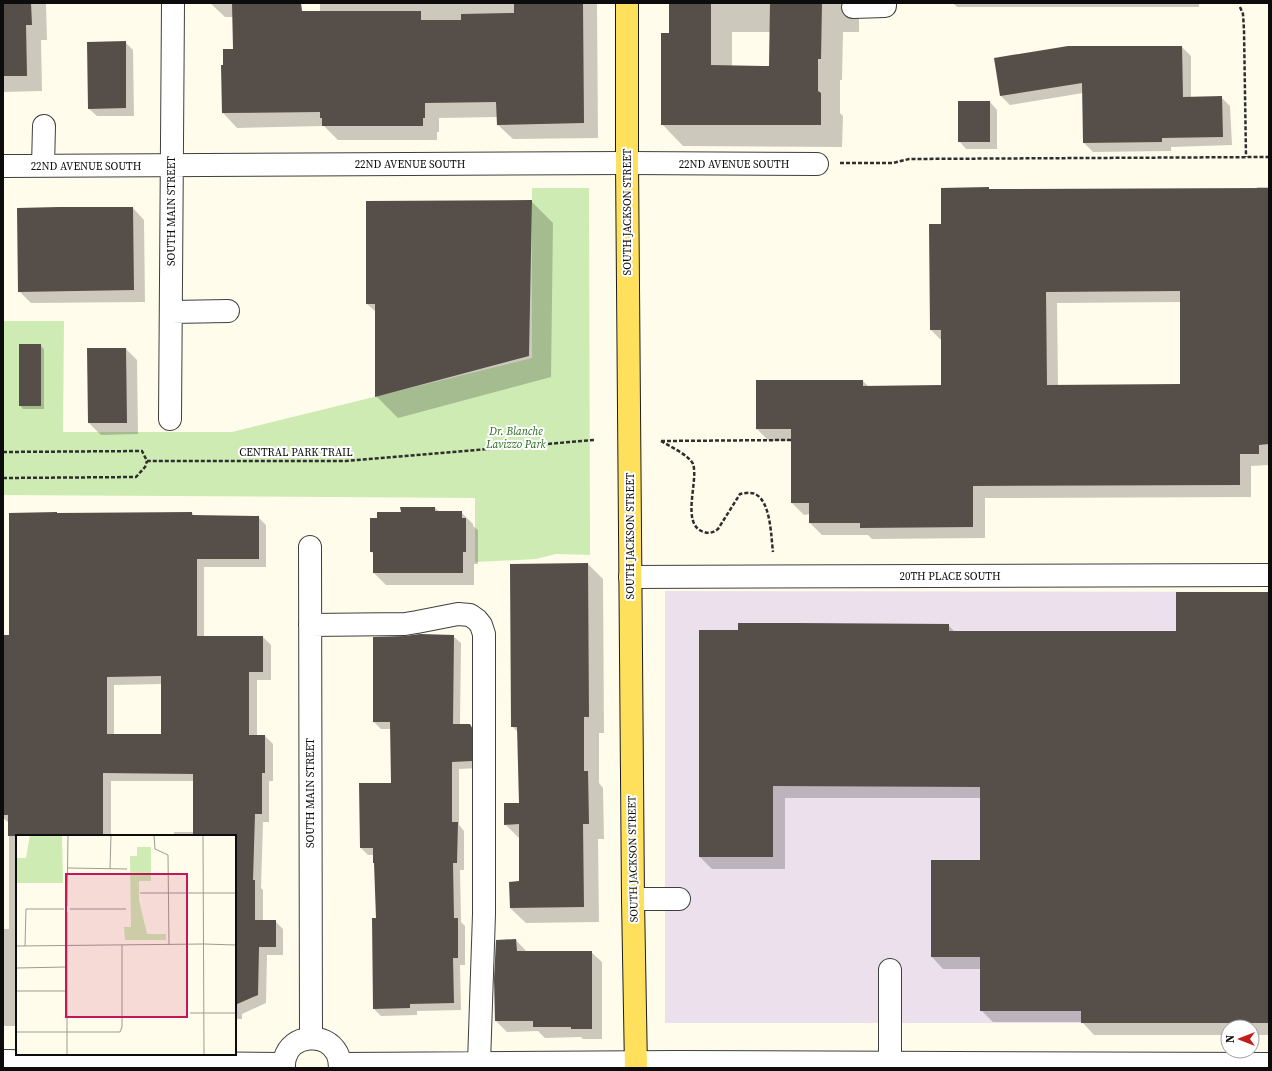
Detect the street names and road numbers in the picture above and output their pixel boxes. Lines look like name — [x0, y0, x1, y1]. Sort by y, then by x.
street label: SOUTH JACKSON STREET — [620, 148, 635, 275]
street label: SOUTH MAIN STREET — [164, 156, 179, 266]
street label: 22ND AVENUE SOUTH — [355, 157, 466, 172]
street label: 22ND AVENUE SOUTH — [679, 157, 790, 172]
street label: 22ND AVENUE SOUTH — [31, 159, 142, 174]
street label: CENTRAL PARK TRAIL — [239, 445, 353, 460]
street label: SOUTH JACKSON STREET — [623, 472, 638, 599]
street label: 20TH PLACE SOUTH — [899, 569, 1001, 584]
street label: SOUTH MAIN STREET — [303, 738, 318, 848]
street label: SOUTH JACKSON STREET — [624, 795, 642, 923]

